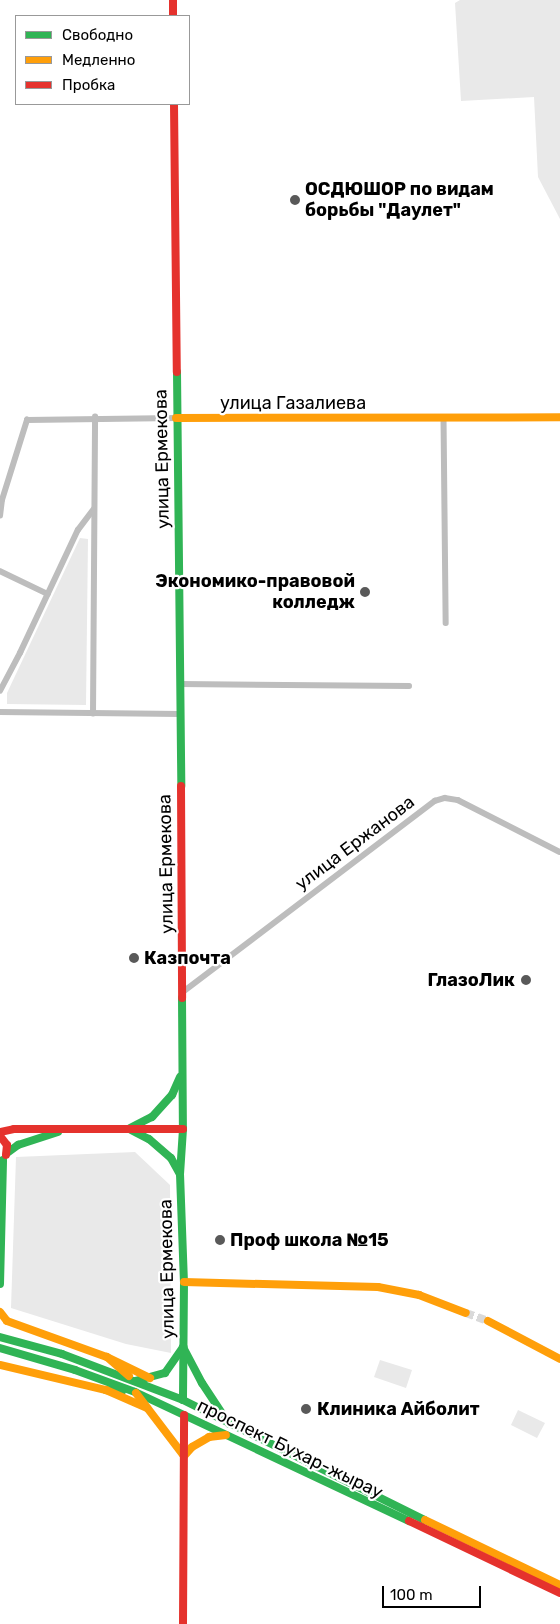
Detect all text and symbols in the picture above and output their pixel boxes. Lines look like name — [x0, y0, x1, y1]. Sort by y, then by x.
legend — [15, 15, 190, 105]
text: Свободно — [62, 26, 133, 44]
text: Медленно — [62, 51, 135, 69]
text: Пробка — [62, 76, 115, 94]
place label: ОСДЮШОР по видам борьбы "Даулет" — [305, 179, 494, 222]
marker: ОСДЮШОР по видам борьбы "Даулет" — [289, 194, 301, 206]
street label: улица Ермекова — [150, 389, 174, 529]
street label: улица Газалиева — [220, 392, 366, 414]
place label: Экономико-правовой колледж — [155, 571, 355, 614]
marker: Экономико-правовой колледж — [359, 586, 371, 598]
street label: улица Ержанова — [291, 791, 419, 895]
street label: улица Ермекова — [154, 794, 178, 934]
place label: Казпочта — [144, 947, 231, 969]
marker: Казпочта — [128, 952, 140, 964]
place label: ГлазоЛик — [428, 969, 515, 991]
marker: ГлазоЛик — [519, 973, 533, 987]
street label: улица Ермекова — [155, 1199, 179, 1339]
place label: Проф школа №15 — [230, 1229, 389, 1251]
marker: Проф школа №15 — [214, 1234, 226, 1246]
street label: проспект Бухар-жырау — [194, 1395, 386, 1503]
place label: Клиника Айболит — [317, 1398, 480, 1420]
marker: Клиника Айболит — [299, 1402, 313, 1416]
scale bar — [385, 1576, 484, 1608]
text: 100 m — [390, 1586, 432, 1604]

